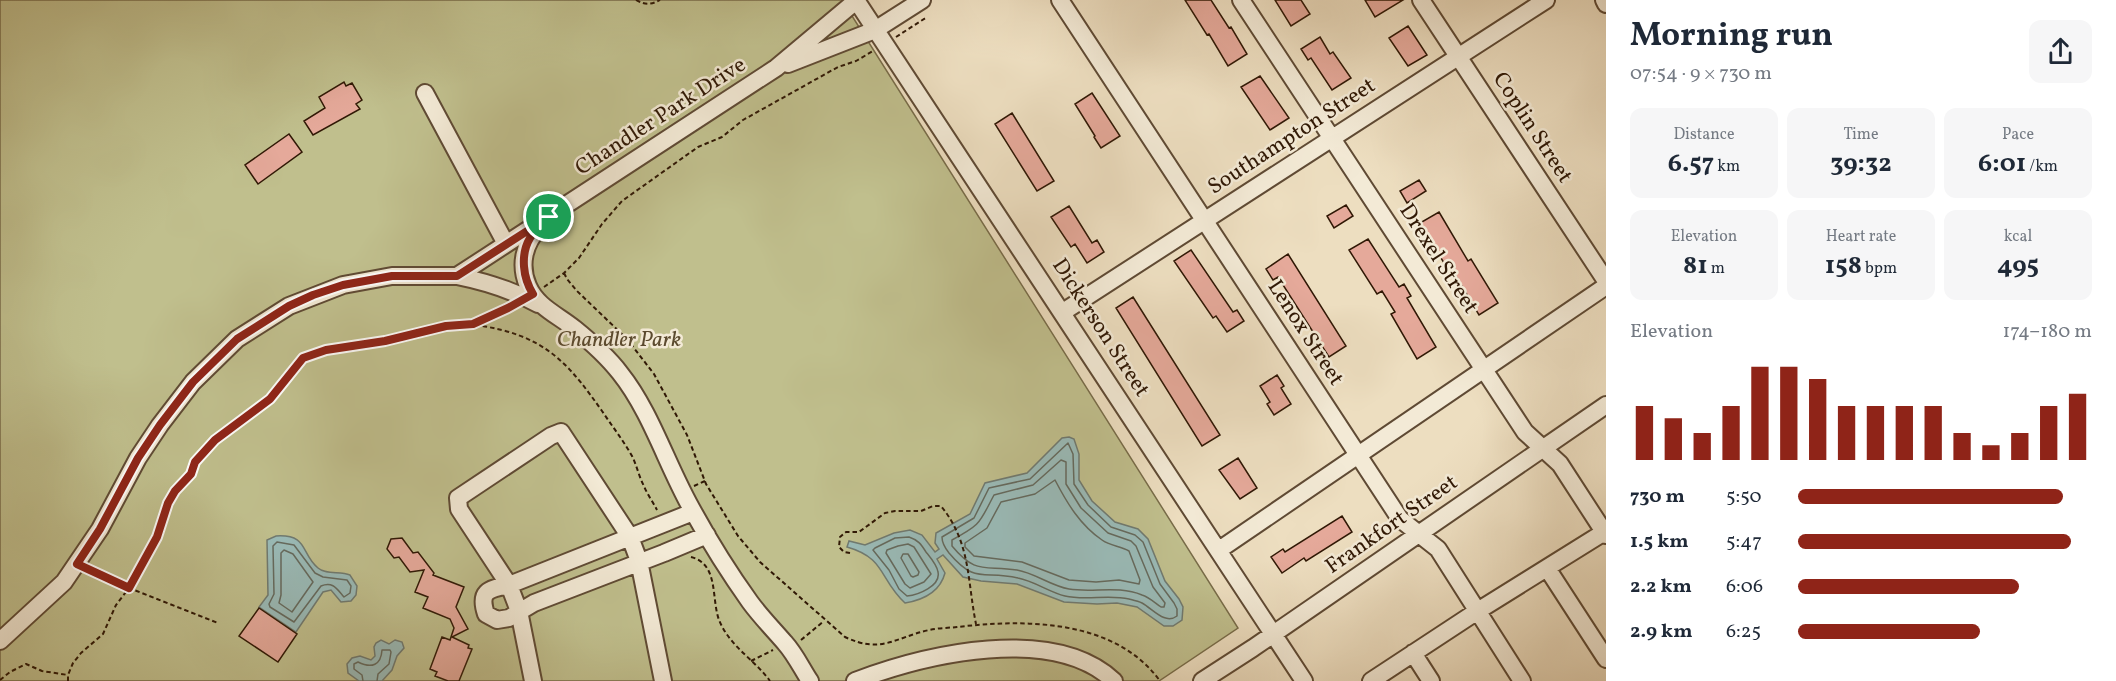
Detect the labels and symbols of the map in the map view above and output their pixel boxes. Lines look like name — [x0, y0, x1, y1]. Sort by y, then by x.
street label: Chandler Park Drive — [570, 50, 752, 184]
street label: Coplin Street — [1484, 66, 1580, 190]
street label: Southampton Street — [1202, 71, 1382, 203]
pin — [523, 191, 574, 242]
street label: Drexel Street — [1391, 198, 1485, 320]
street label: Dickerson Street — [1044, 253, 1157, 404]
street label: Lenox Street — [1259, 274, 1351, 392]
park label: Chandler Park — [557, 325, 681, 356]
street label: Frankfort Street — [1320, 468, 1465, 582]

